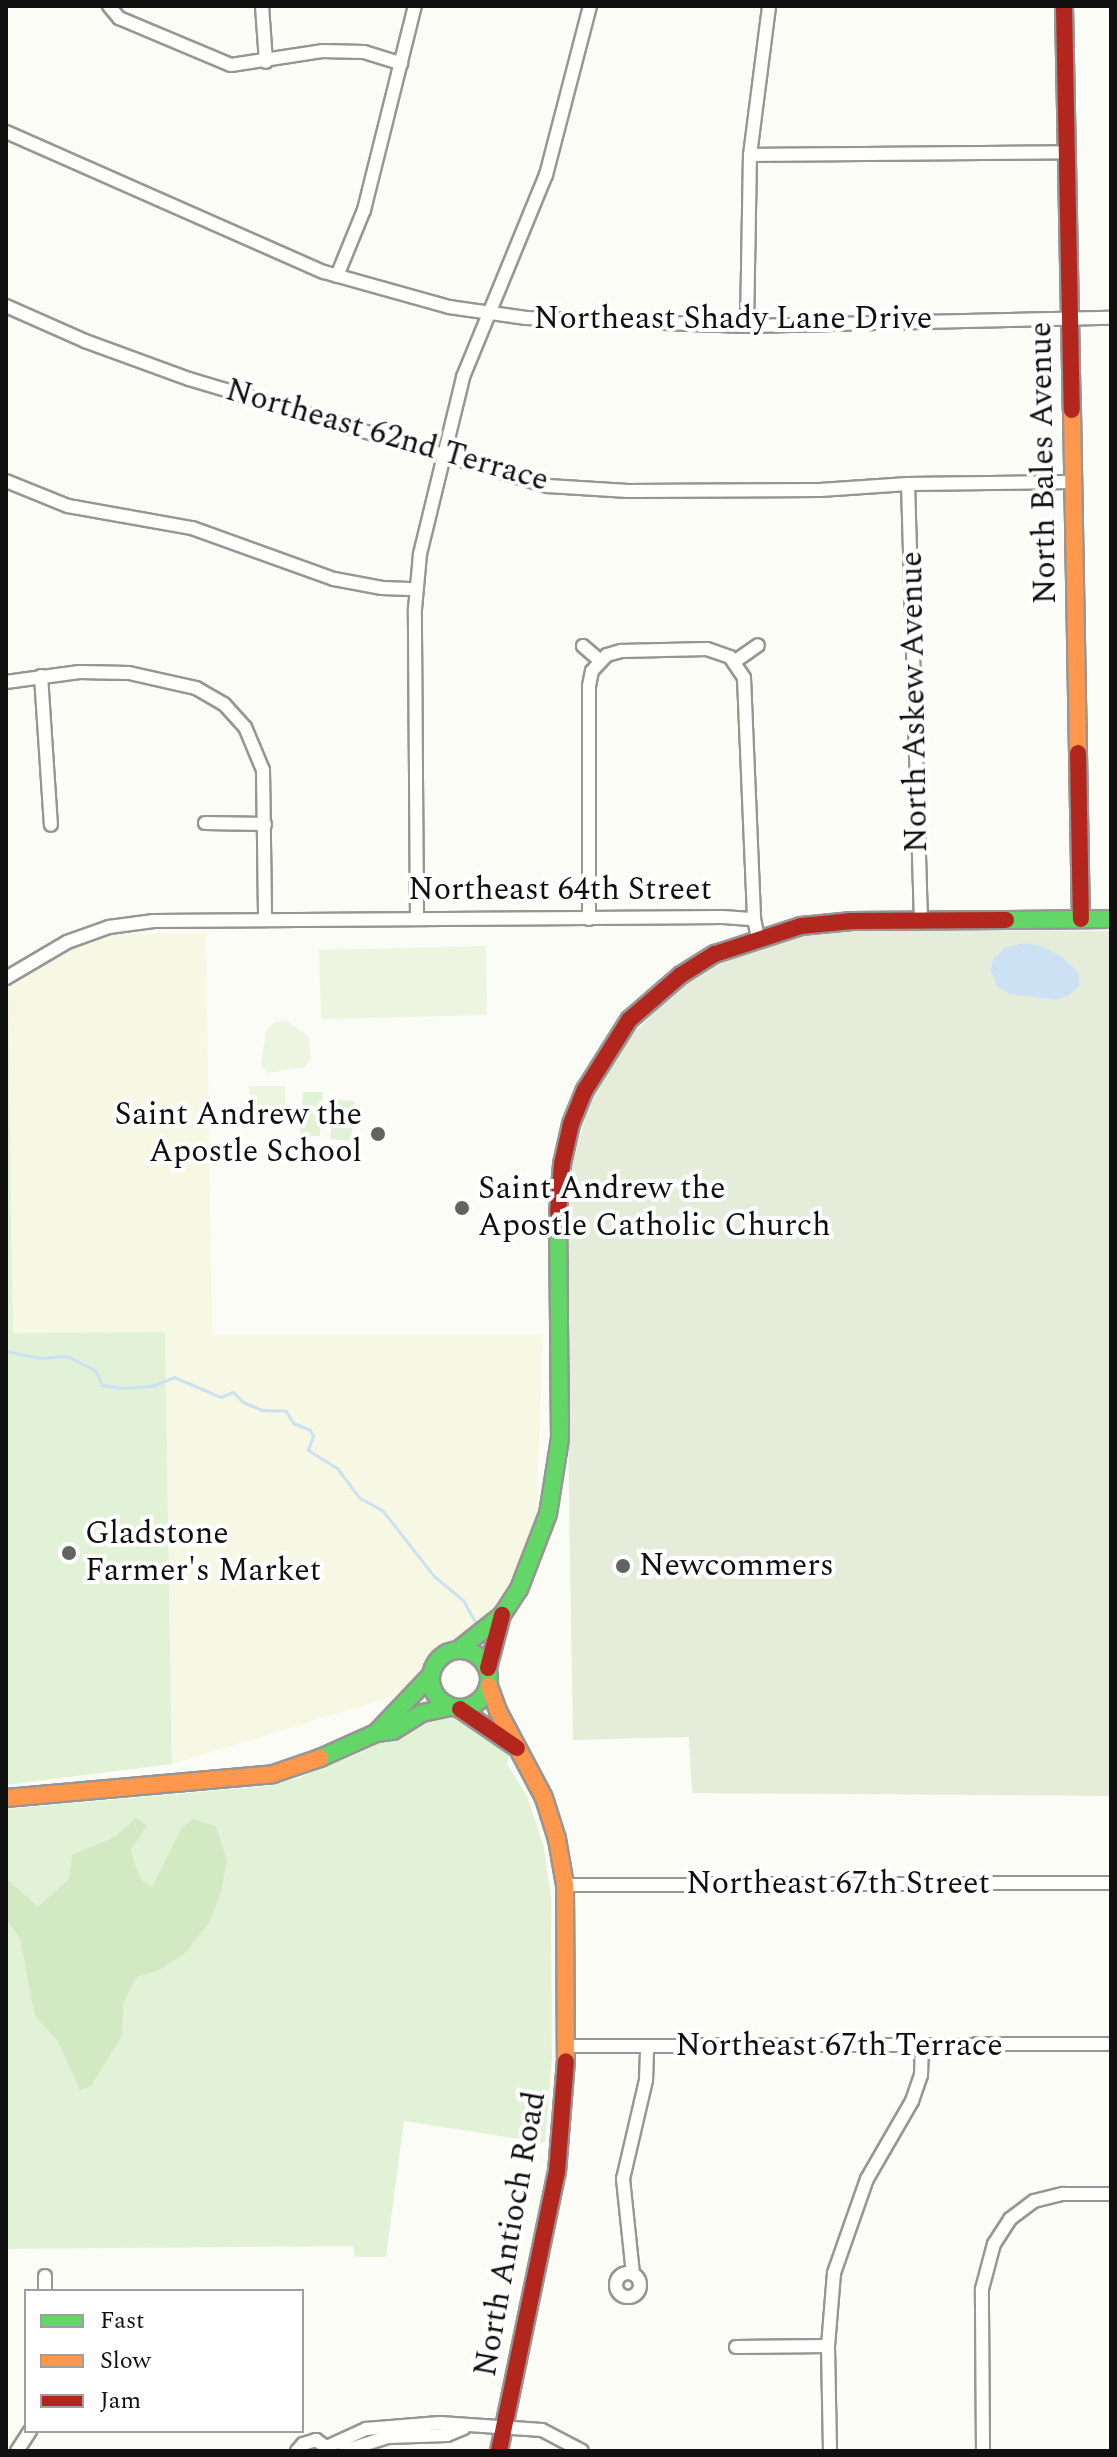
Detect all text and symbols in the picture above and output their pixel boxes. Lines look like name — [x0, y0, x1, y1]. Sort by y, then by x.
street label: Northeast Shady Lane Drive — [534, 300, 932, 338]
street label: North Bales Avenue — [1022, 321, 1066, 605]
street label: Northeast 62nd Terrace — [221, 372, 553, 500]
street label: North Askew Avenue — [893, 551, 937, 853]
street label: Northeast 64th Street — [408, 871, 712, 909]
place label: Saint Andrew the Apostle School — [115, 1097, 362, 1172]
marker: Saint Andrew the Apostle School — [369, 1125, 387, 1143]
place label: Saint Andrew the Apostle Catholic Church — [478, 1171, 831, 1246]
marker: Saint Andrew the Apostle Catholic Church — [453, 1199, 471, 1217]
place label: Gladstone Farmer's Market — [85, 1516, 321, 1591]
marker: Gladstone Farmer's Market — [60, 1544, 78, 1562]
place label: Newcommers — [639, 1547, 834, 1585]
marker: Newcommers — [614, 1557, 632, 1575]
street label: Northeast 67th Street — [686, 1865, 990, 1903]
street label: Northeast 67th Terrace — [675, 2027, 1003, 2065]
street label: North Antioch Road — [467, 2088, 555, 2380]
legend — [24, 2289, 304, 2433]
text: Fast — [100, 2303, 145, 2339]
text: Slow — [100, 2343, 151, 2379]
text: Jam — [100, 2383, 141, 2419]

